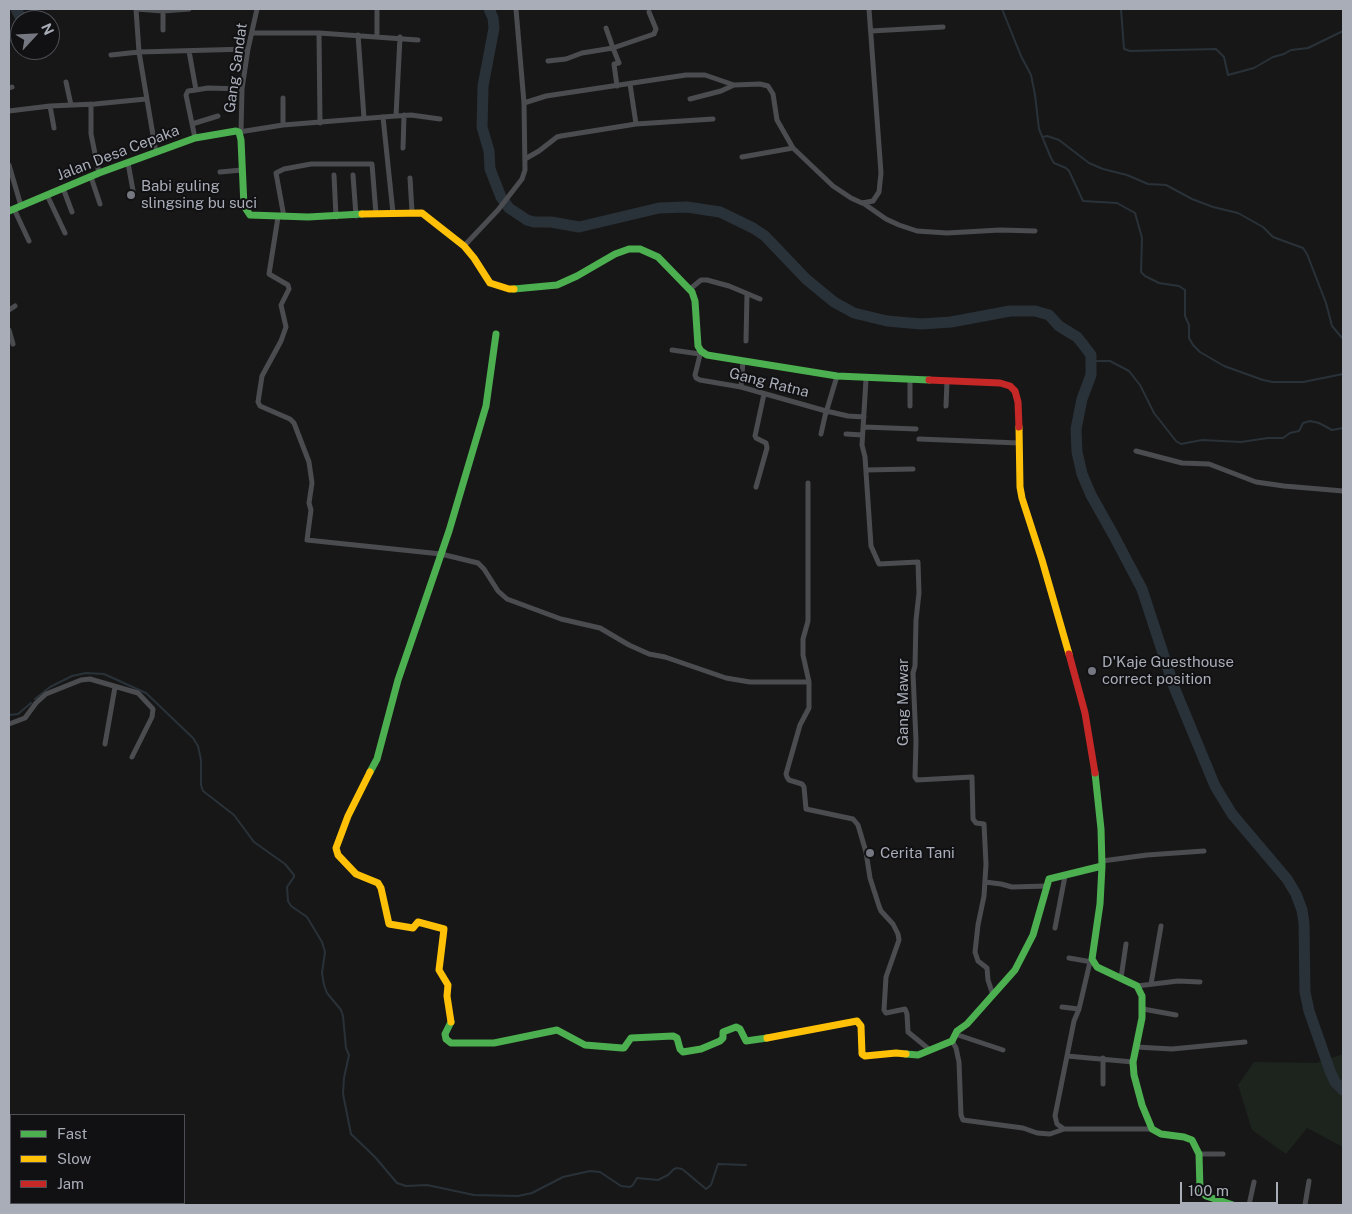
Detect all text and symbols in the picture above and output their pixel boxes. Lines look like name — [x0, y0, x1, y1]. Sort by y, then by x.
north arrow — [10, 10, 60, 60]
text: N — [38, 21, 57, 37]
street label: Gang Sandat — [221, 22, 251, 114]
street label: Jalan Desa Cepaka — [54, 121, 182, 185]
place label: Babi guling slingsing bu suci — [141, 177, 257, 212]
marker: Babi guling slingsing bu suci — [125, 189, 137, 201]
street label: Gang Ratna — [727, 364, 811, 402]
place label: D'Kaje Guesthouse correct position — [1102, 653, 1234, 688]
street label: Gang Mawar — [894, 658, 912, 746]
marker: D'Kaje Guesthouse correct position — [1086, 665, 1098, 677]
place label: Cerita Tani — [880, 844, 955, 862]
marker: Cerita Tani — [864, 847, 876, 859]
legend — [10, 1114, 185, 1204]
text: Fast — [57, 1125, 87, 1142]
text: Slow — [57, 1150, 91, 1167]
scale bar — [1182, 1172, 1280, 1204]
text: Jam — [57, 1175, 84, 1192]
text: 100 m — [1188, 1182, 1229, 1199]

